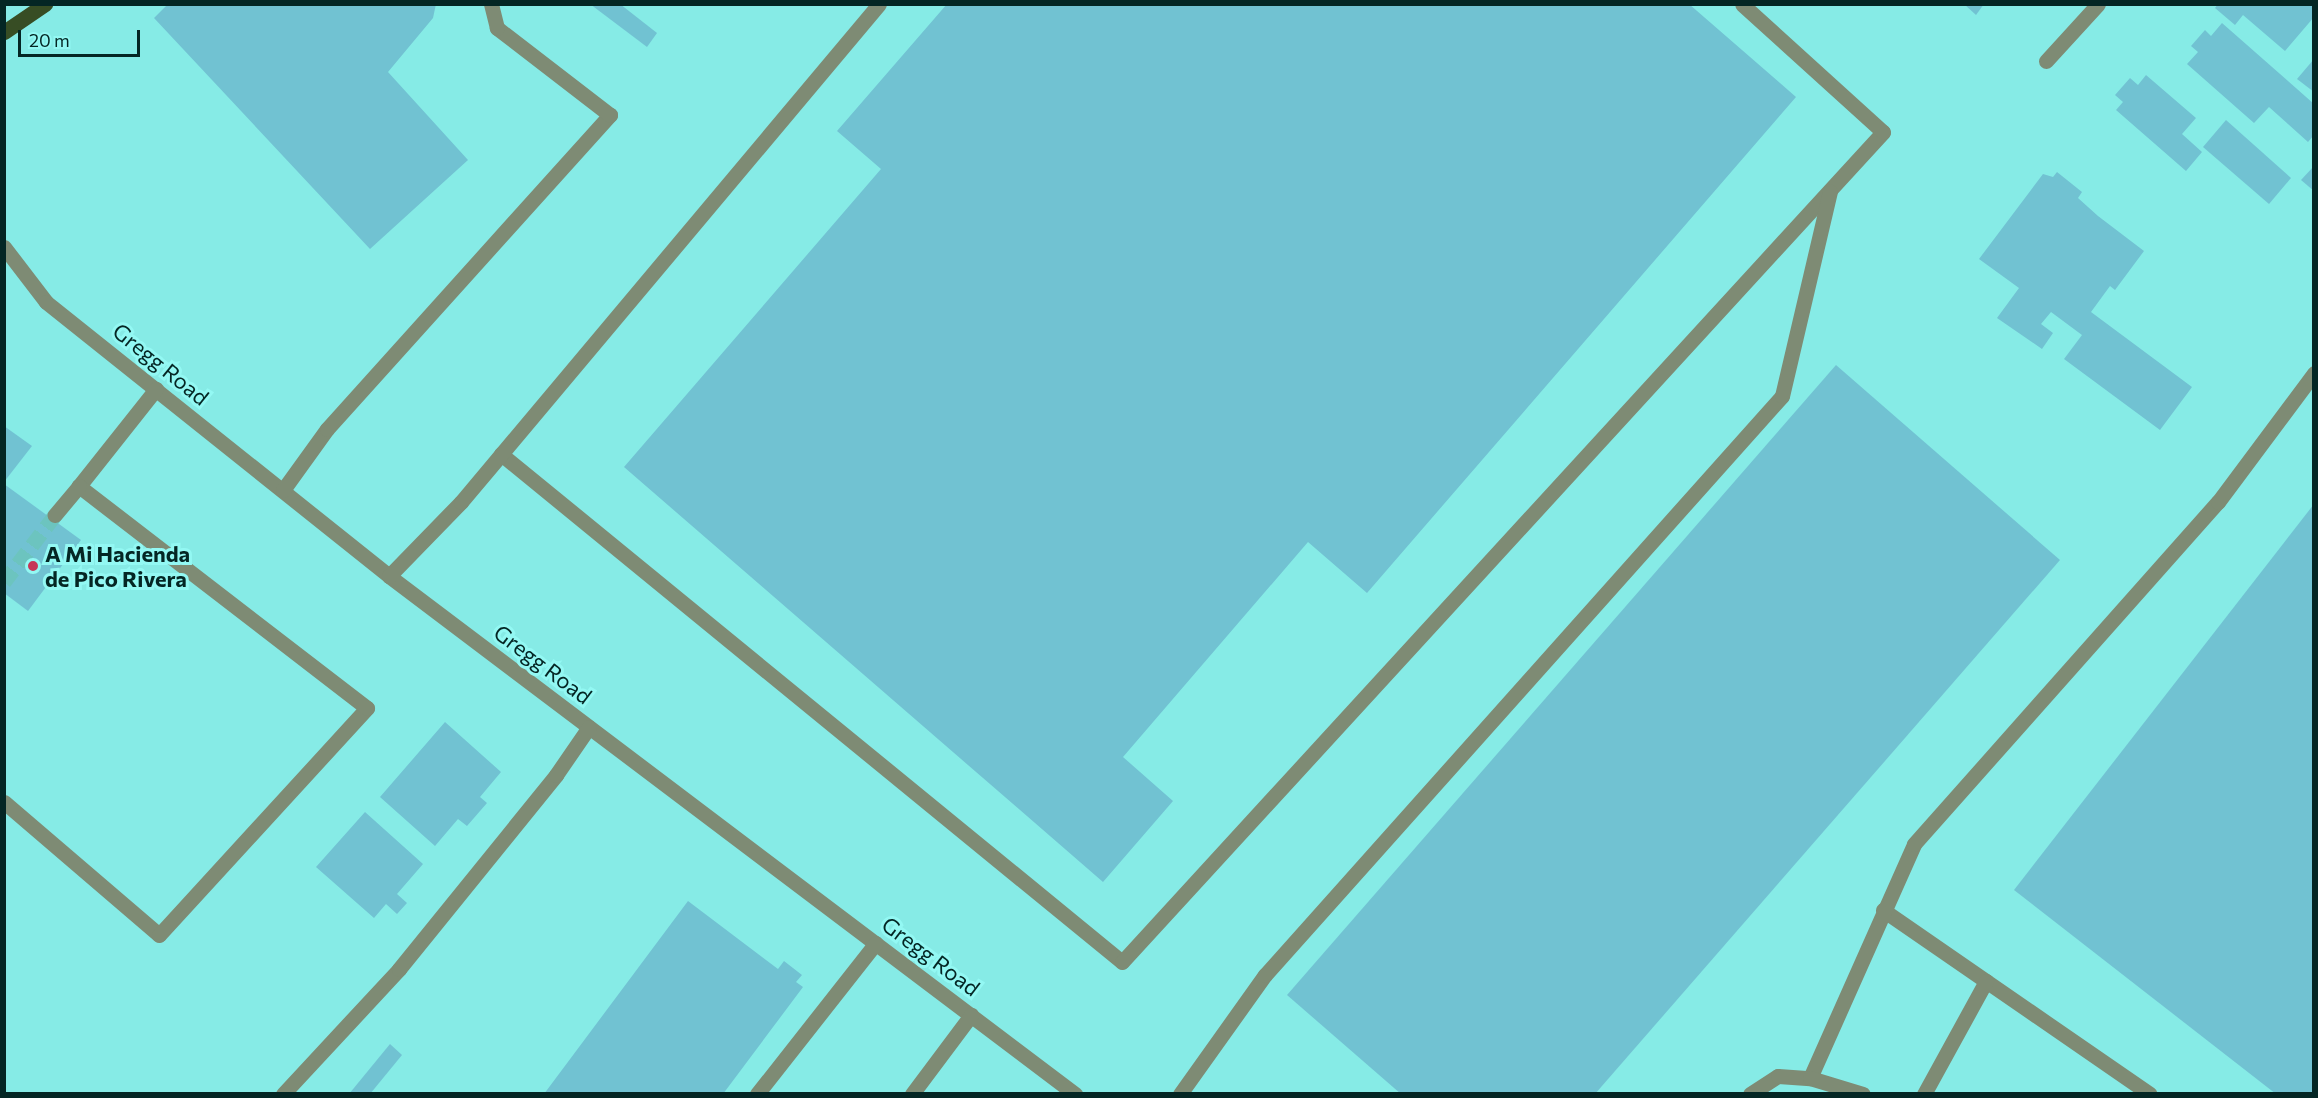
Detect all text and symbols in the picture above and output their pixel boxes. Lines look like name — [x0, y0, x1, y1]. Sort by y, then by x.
scale bar — [21, 18, 142, 56]
text: 20 m — [29, 29, 70, 51]
street label: Gregg Road — [108, 317, 214, 411]
place label: A Mi Hacienda de Pico Rivera — [45, 540, 190, 592]
marker: A Mi Hacienda de Pico Rivera — [26, 559, 40, 573]
street label: Gregg Road — [489, 619, 597, 709]
street label: Gregg Road — [877, 911, 985, 1001]

